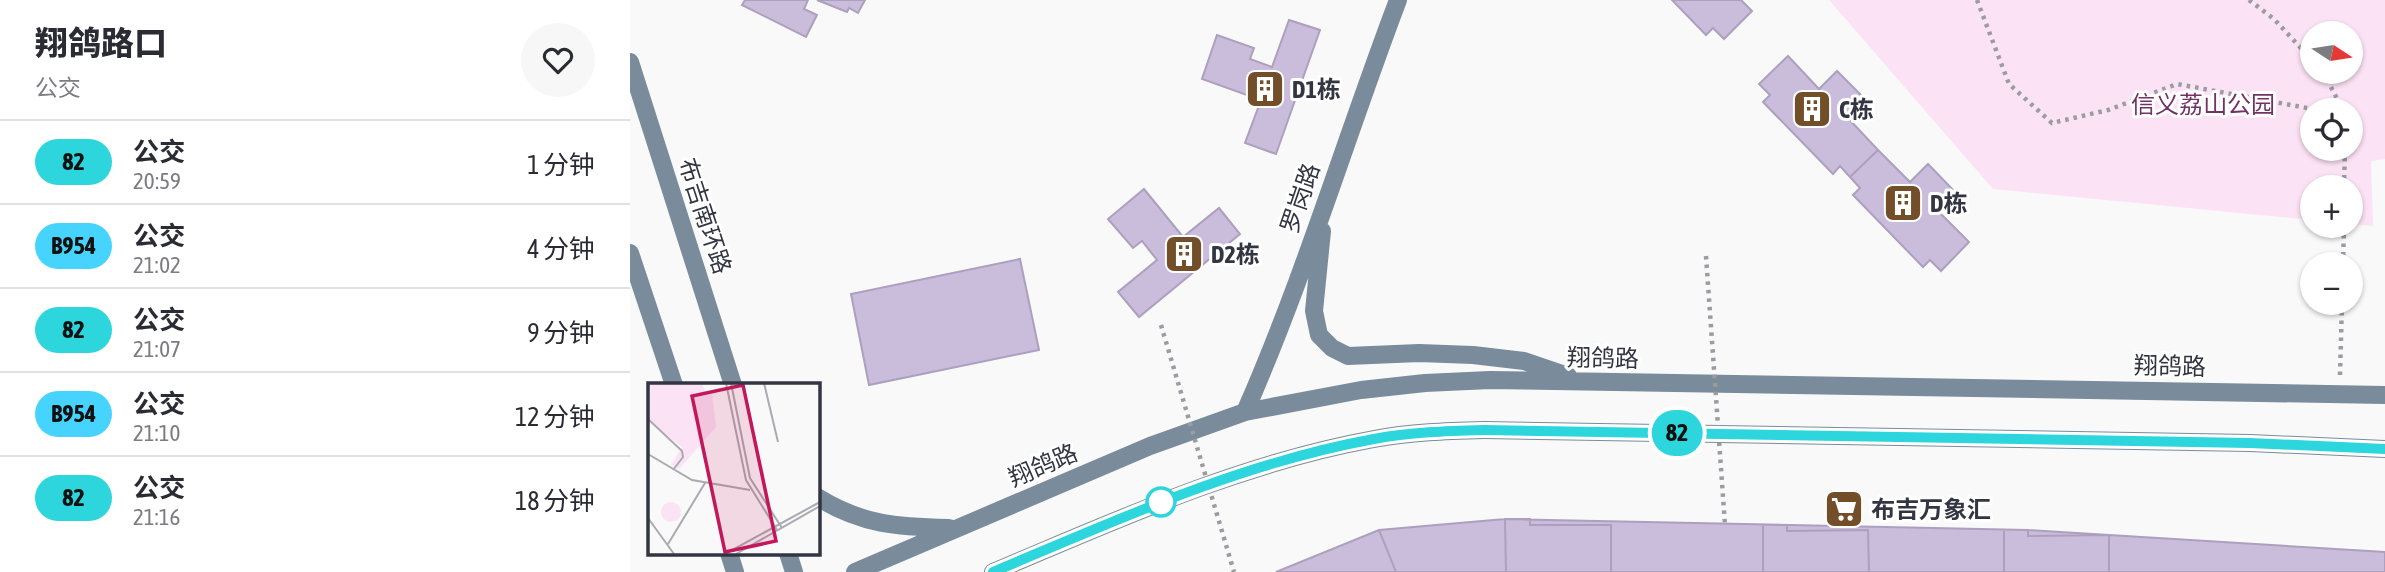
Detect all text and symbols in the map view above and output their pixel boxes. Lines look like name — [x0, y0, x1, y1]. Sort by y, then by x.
north arrow — [2300, 21, 2362, 84]
map controls — [2300, 21, 2363, 315]
button: heart — [521, 23, 595, 97]
text: 翔鸽路口 — [35, 24, 167, 62]
building icon: D1栋 — [1244, 68, 1286, 110]
text: 公交 — [35, 75, 81, 101]
place label: D1栋 — [1292, 76, 1341, 103]
building icon: C栋 — [1791, 88, 1833, 130]
park label: 信义荔山公园 — [2131, 91, 2275, 118]
place label: C栋 — [1839, 96, 1874, 123]
button: locate — [2300, 98, 2363, 161]
text: 公交 — [133, 137, 185, 167]
text: 82 — [62, 148, 85, 175]
text: 1 分钟 — [527, 150, 595, 180]
street label: 布吉南环路 — [674, 155, 736, 277]
street label: 罗岗路 — [1276, 160, 1324, 236]
text: 20:59 — [133, 168, 181, 194]
button: + — [2300, 175, 2363, 238]
building icon: D栋 — [1882, 182, 1924, 224]
place label: D栋 — [1930, 190, 1967, 217]
text: 公交 — [133, 221, 185, 251]
text: B954 — [51, 232, 96, 259]
building icon: D2栋 — [1163, 233, 1205, 275]
text: 4 分钟 — [527, 234, 595, 264]
place label: D2栋 — [1211, 241, 1260, 268]
text: 21:02 — [133, 252, 181, 278]
button: − — [2300, 252, 2363, 315]
text: 公交 — [133, 305, 185, 335]
text: 82 — [62, 316, 85, 343]
text: 9 分钟 — [527, 318, 595, 348]
text: 21:07 — [133, 336, 181, 362]
street label: 翔鸽路 — [1567, 344, 1639, 372]
street label: 翔鸽路 — [2134, 352, 2206, 380]
inset map — [648, 383, 819, 554]
text: 公交 — [133, 389, 185, 419]
text: B954 — [51, 400, 96, 427]
text: 12 分钟 — [515, 402, 595, 432]
line badge: 82 — [1646, 410, 1708, 456]
text: 82 — [1666, 419, 1688, 446]
text: 21:10 — [133, 420, 180, 446]
street label: 翔鸽路 — [1005, 439, 1081, 491]
text: 公交 — [133, 473, 185, 503]
text: 82 — [62, 484, 85, 511]
text: 18 分钟 — [515, 486, 595, 516]
unlabelled marker — [1146, 487, 1176, 517]
supermarket icon: 布吉万象汇 — [1823, 488, 1865, 530]
place label: 布吉万象汇 — [1871, 496, 1991, 523]
text: 21:16 — [133, 504, 180, 530]

